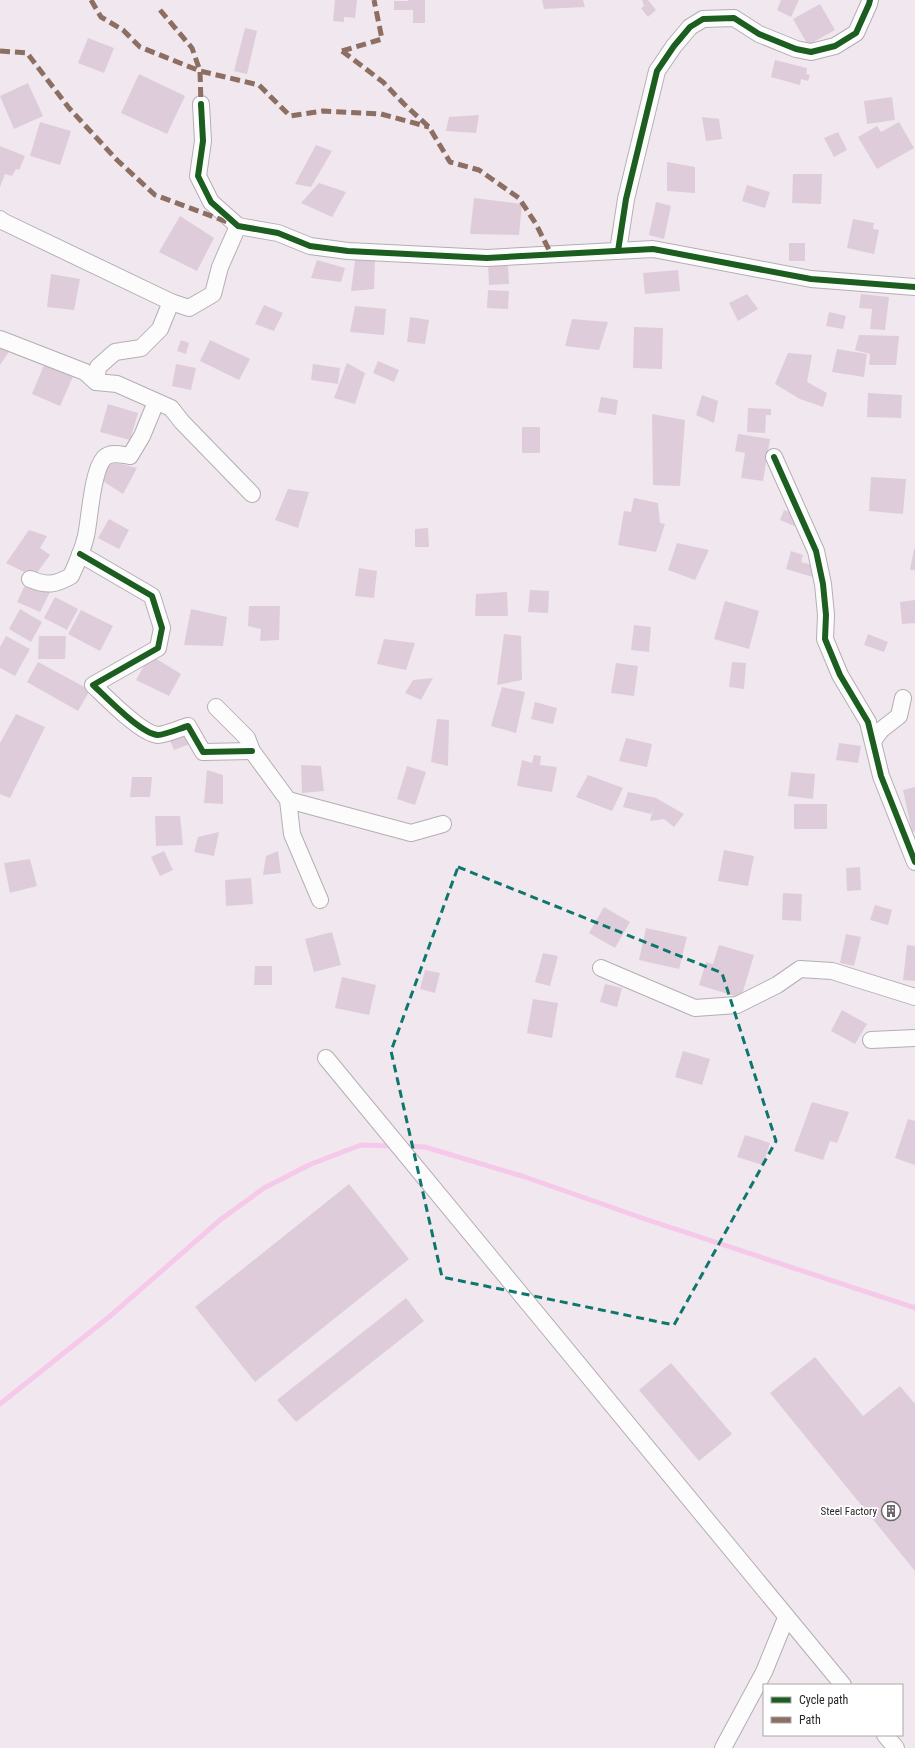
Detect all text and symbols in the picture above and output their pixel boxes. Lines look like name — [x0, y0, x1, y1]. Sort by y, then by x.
building icon: Steel Factory — [880, 1500, 902, 1522]
place label: Steel Factory — [821, 1505, 877, 1518]
legend — [763, 1684, 903, 1736]
text: Cycle path — [799, 1693, 849, 1707]
text: Path — [799, 1713, 821, 1727]

